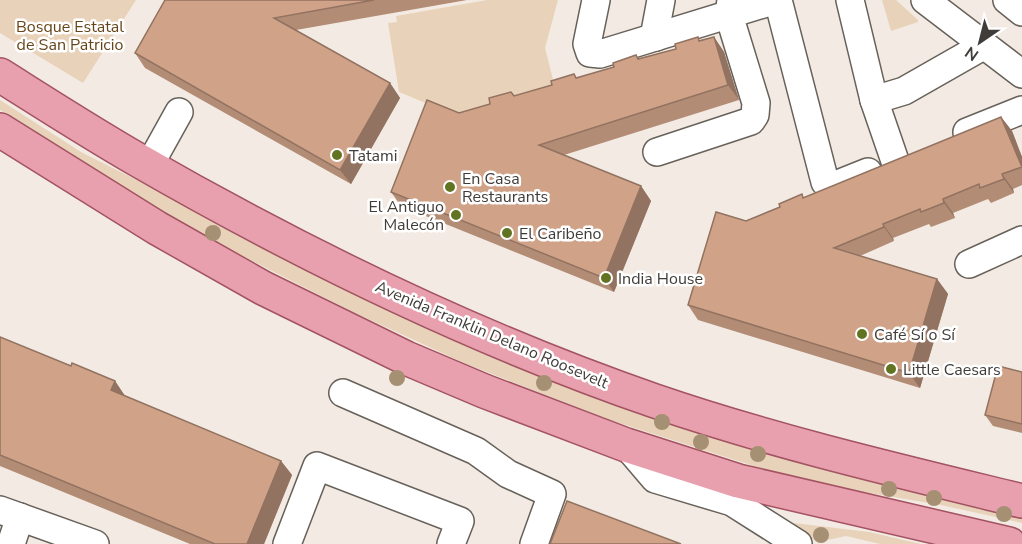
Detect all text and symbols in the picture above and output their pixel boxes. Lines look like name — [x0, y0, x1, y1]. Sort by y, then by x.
north arrow — [950, 12, 1010, 72]
park label: Bosque Estatal de San Patricio — [16, 16, 124, 56]
text: N — [961, 41, 983, 66]
place label: Tatami — [349, 145, 397, 167]
marker: Tatami — [330, 148, 344, 162]
place label: En Casa Restaurants — [462, 168, 548, 208]
marker: En Casa Restaurants — [443, 180, 457, 194]
place label: El Antiguo Malecón — [369, 196, 444, 236]
marker: El Antiguo Malecón — [449, 208, 463, 222]
place label: El Caribeño — [519, 223, 602, 245]
marker: El Caribeño — [500, 226, 514, 240]
place label: India House — [618, 268, 703, 290]
marker: India House — [599, 271, 613, 285]
street label: Avenida Franklin Delano Roosevelt — [372, 276, 612, 394]
place label: Café Sí o Sí — [874, 324, 956, 346]
marker: Café Sí o Sí — [855, 327, 869, 341]
place label: Little Caesars — [903, 359, 1001, 381]
marker: Little Caesars — [884, 362, 898, 376]

